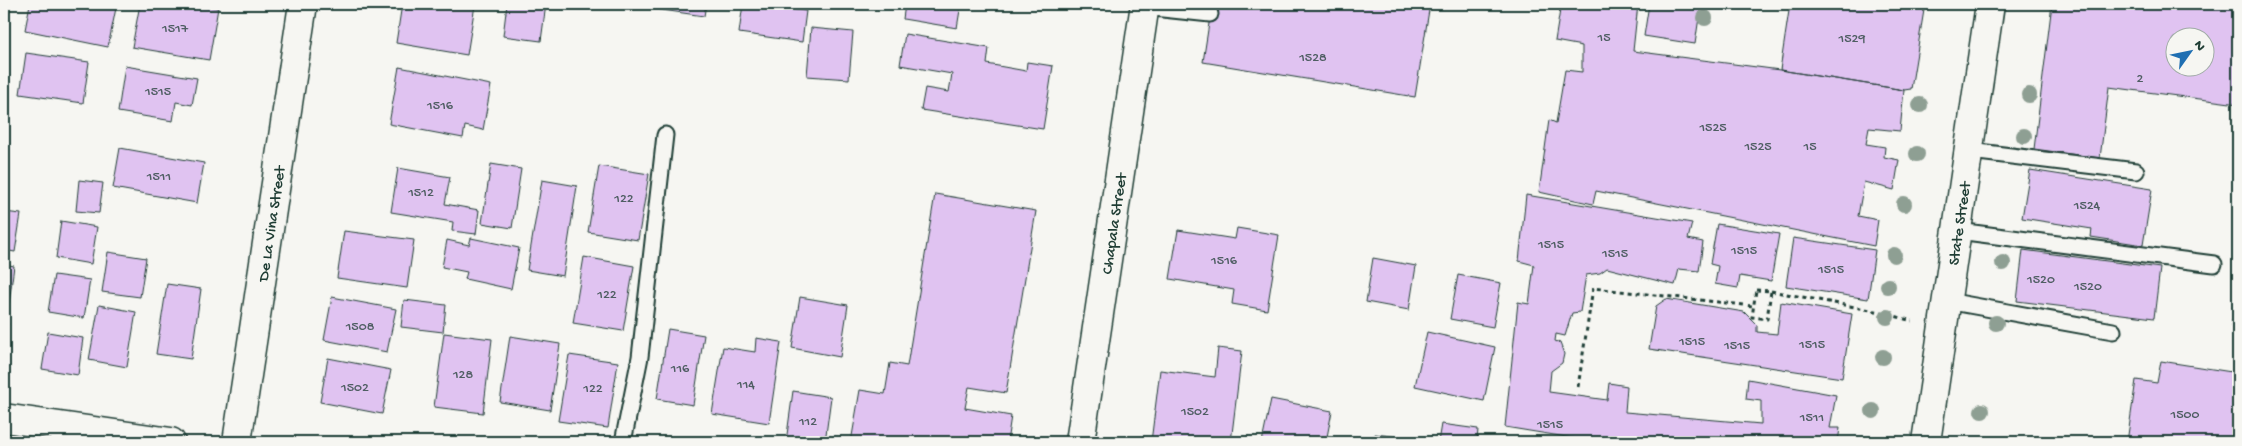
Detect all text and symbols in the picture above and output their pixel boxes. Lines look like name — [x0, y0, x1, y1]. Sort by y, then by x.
house number: 1517 — [161, 21, 189, 38]
north arrow — [2164, 28, 2214, 78]
house number: 15 — [1596, 30, 1611, 47]
house number: 1529 — [1838, 31, 1865, 48]
text: N — [2189, 38, 2208, 55]
house number: 1528 — [1298, 50, 1327, 67]
house number: 2 — [2137, 71, 2144, 88]
house number: 1515 — [144, 84, 171, 101]
house number: 1516 — [426, 98, 454, 115]
house number: 1525 — [1698, 120, 1727, 137]
house number: 1525 — [1743, 139, 1772, 156]
house number: 15 — [1802, 139, 1817, 156]
street label: De La Vina Street — [255, 164, 292, 284]
house number: 1511 — [146, 169, 171, 186]
street label: Chapala Street — [1099, 171, 1133, 276]
street label: State Street — [1946, 179, 1977, 267]
house number: 1512 — [407, 185, 434, 202]
house number: 122 — [613, 191, 634, 208]
house number: 1524 — [2073, 198, 2101, 215]
house number: 1515 — [1537, 237, 1564, 254]
house number: 1515 — [1730, 243, 1757, 260]
house number: 1515 — [1601, 246, 1628, 263]
house number: 1516 — [1210, 253, 1238, 270]
house number: 1515 — [1817, 262, 1844, 279]
house number: 1520 — [2026, 272, 2055, 289]
house number: 1520 — [2073, 279, 2102, 296]
house number: 122 — [596, 287, 617, 304]
house number: 1508 — [345, 319, 375, 336]
house number: 1515 — [1678, 334, 1705, 351]
house number: 1515 — [1798, 337, 1825, 354]
house number: 1515 — [1723, 338, 1750, 355]
house number: 116 — [670, 361, 690, 378]
house number: 128 — [452, 367, 473, 384]
house number: 114 — [736, 377, 755, 394]
house number: 1502 — [340, 380, 369, 397]
house number: 122 — [582, 381, 603, 398]
house number: 1502 — [1180, 404, 1209, 421]
house number: 1500 — [2170, 407, 2200, 424]
house number: 1511 — [1799, 410, 1824, 427]
house number: 112 — [798, 414, 817, 431]
house number: 1515 — [1536, 417, 1563, 434]

